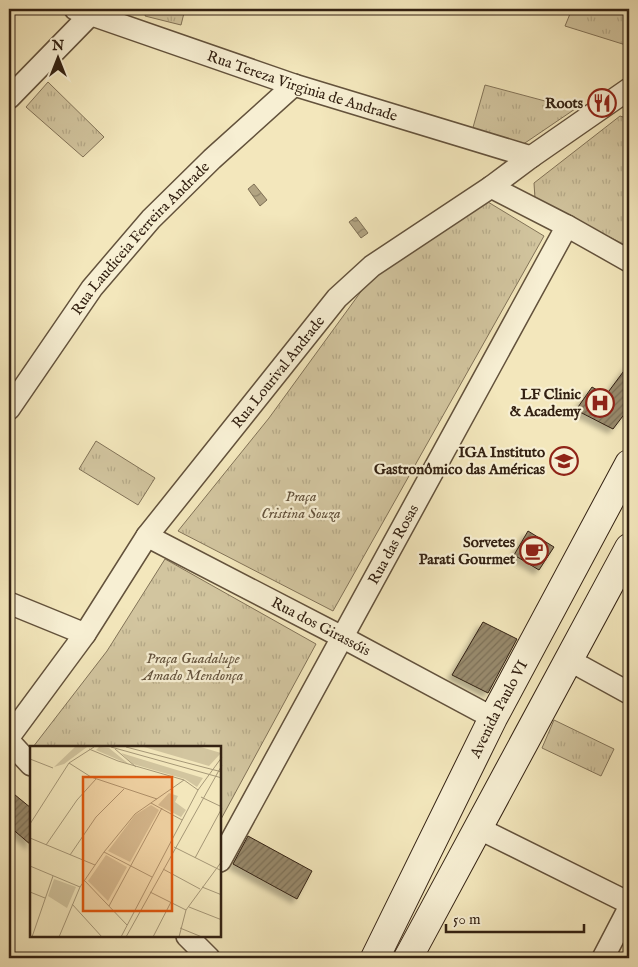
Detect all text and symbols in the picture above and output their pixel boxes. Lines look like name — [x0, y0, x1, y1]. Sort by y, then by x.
north arrow — [32, 32, 82, 82]
text: N — [51, 37, 64, 55]
street label: Rua Tereza Virginia de Andrade — [205, 46, 400, 125]
restaurant icon: Roots — [587, 88, 617, 118]
place label: Roots — [545, 94, 584, 113]
street label: Rua Laudiceia Ferreira Andrade — [67, 157, 214, 318]
street label: Rua Lourival Andrade — [227, 312, 329, 432]
place label: LF Clinic & Academy — [510, 385, 582, 421]
hospital icon: LF Clinic & Academy — [585, 388, 615, 418]
place label: IGA Instituto Gastronômico das Américas — [374, 443, 546, 479]
school or university icon: IGA Instituto Gastronômico das Américas — [549, 446, 579, 476]
park label: Praça Cristina Souza — [261, 487, 341, 523]
street label: Rua das Rosas — [364, 501, 423, 588]
place label: Sorvetes Parati Gourmet — [419, 533, 516, 569]
cafe icon: Sorvetes Parati Gourmet — [519, 536, 549, 566]
street label: Rua dos Girassóis — [268, 593, 374, 660]
park label: Praça Guadalupe Amado Mendonça — [141, 649, 244, 685]
street label: Avenida Paulo VI — [465, 656, 532, 762]
inset map — [30, 746, 221, 937]
scale bar — [446, 902, 583, 934]
text: 50 m — [453, 910, 481, 929]

